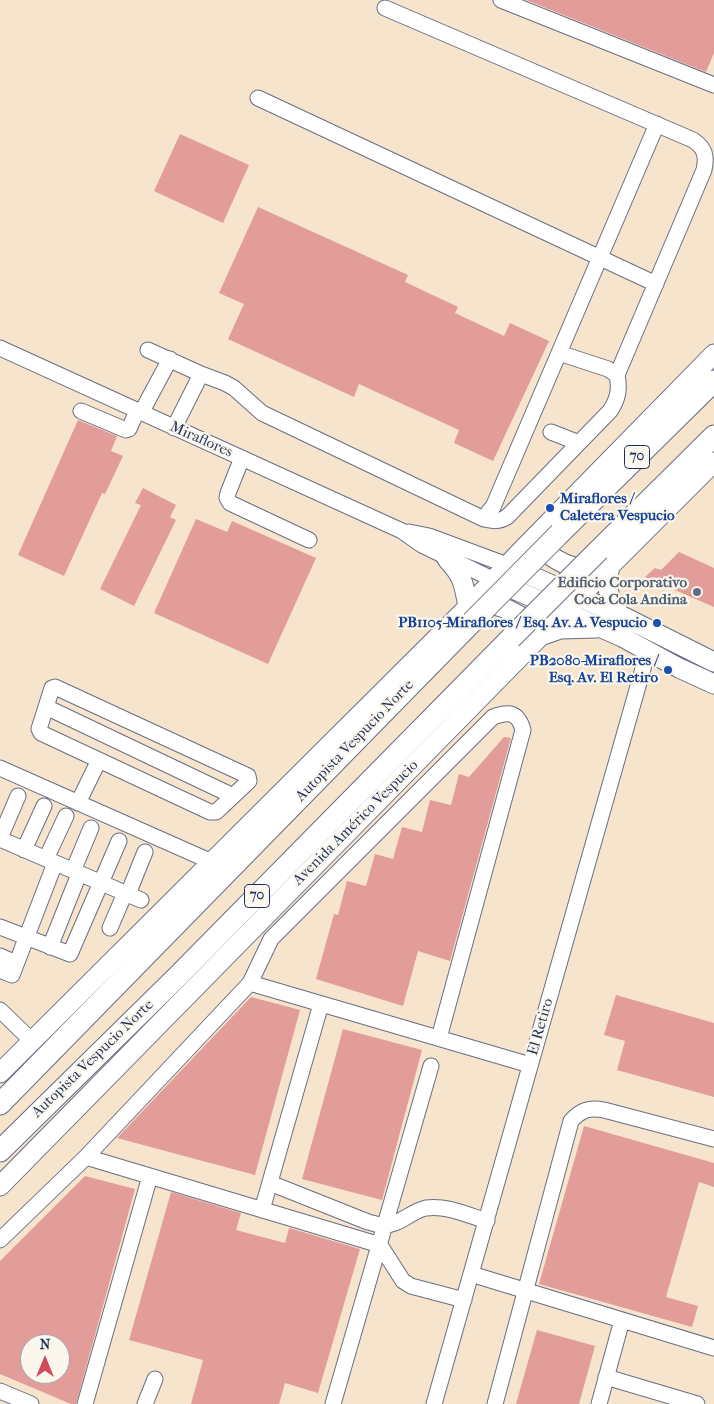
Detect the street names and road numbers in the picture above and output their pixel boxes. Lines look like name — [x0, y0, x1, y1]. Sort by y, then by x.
street label: Miraflores — [167, 418, 235, 462]
road number: 70 — [624, 446, 650, 468]
street label: Autopista Vespucio Norte — [292, 676, 418, 806]
street label: Avenida Américo Vespucio — [290, 757, 422, 889]
road number: 70 — [244, 884, 270, 908]
street label: Autopista Vespucio Norte — [28, 996, 158, 1122]
street label: El Retiro — [524, 996, 558, 1058]

